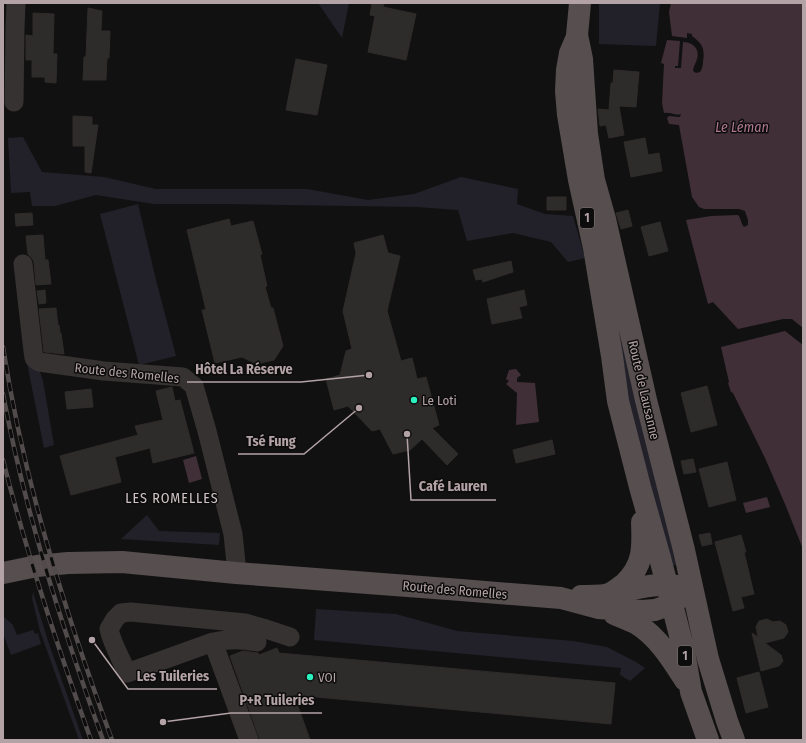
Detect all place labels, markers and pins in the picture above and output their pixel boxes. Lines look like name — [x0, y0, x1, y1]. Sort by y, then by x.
callout: Hôtel La Réserve — [187, 356, 301, 382]
place label: Le Loti — [422, 393, 457, 408]
marker: Le Loti — [409, 395, 419, 405]
callout: Tsé Fung — [238, 428, 304, 454]
callout: Café Lauren — [411, 474, 496, 500]
callout: Les Tuileries — [128, 663, 217, 689]
place label: VOI — [318, 670, 336, 685]
marker: VOI — [305, 672, 315, 682]
callout: P+R Tuileries — [231, 687, 322, 713]

